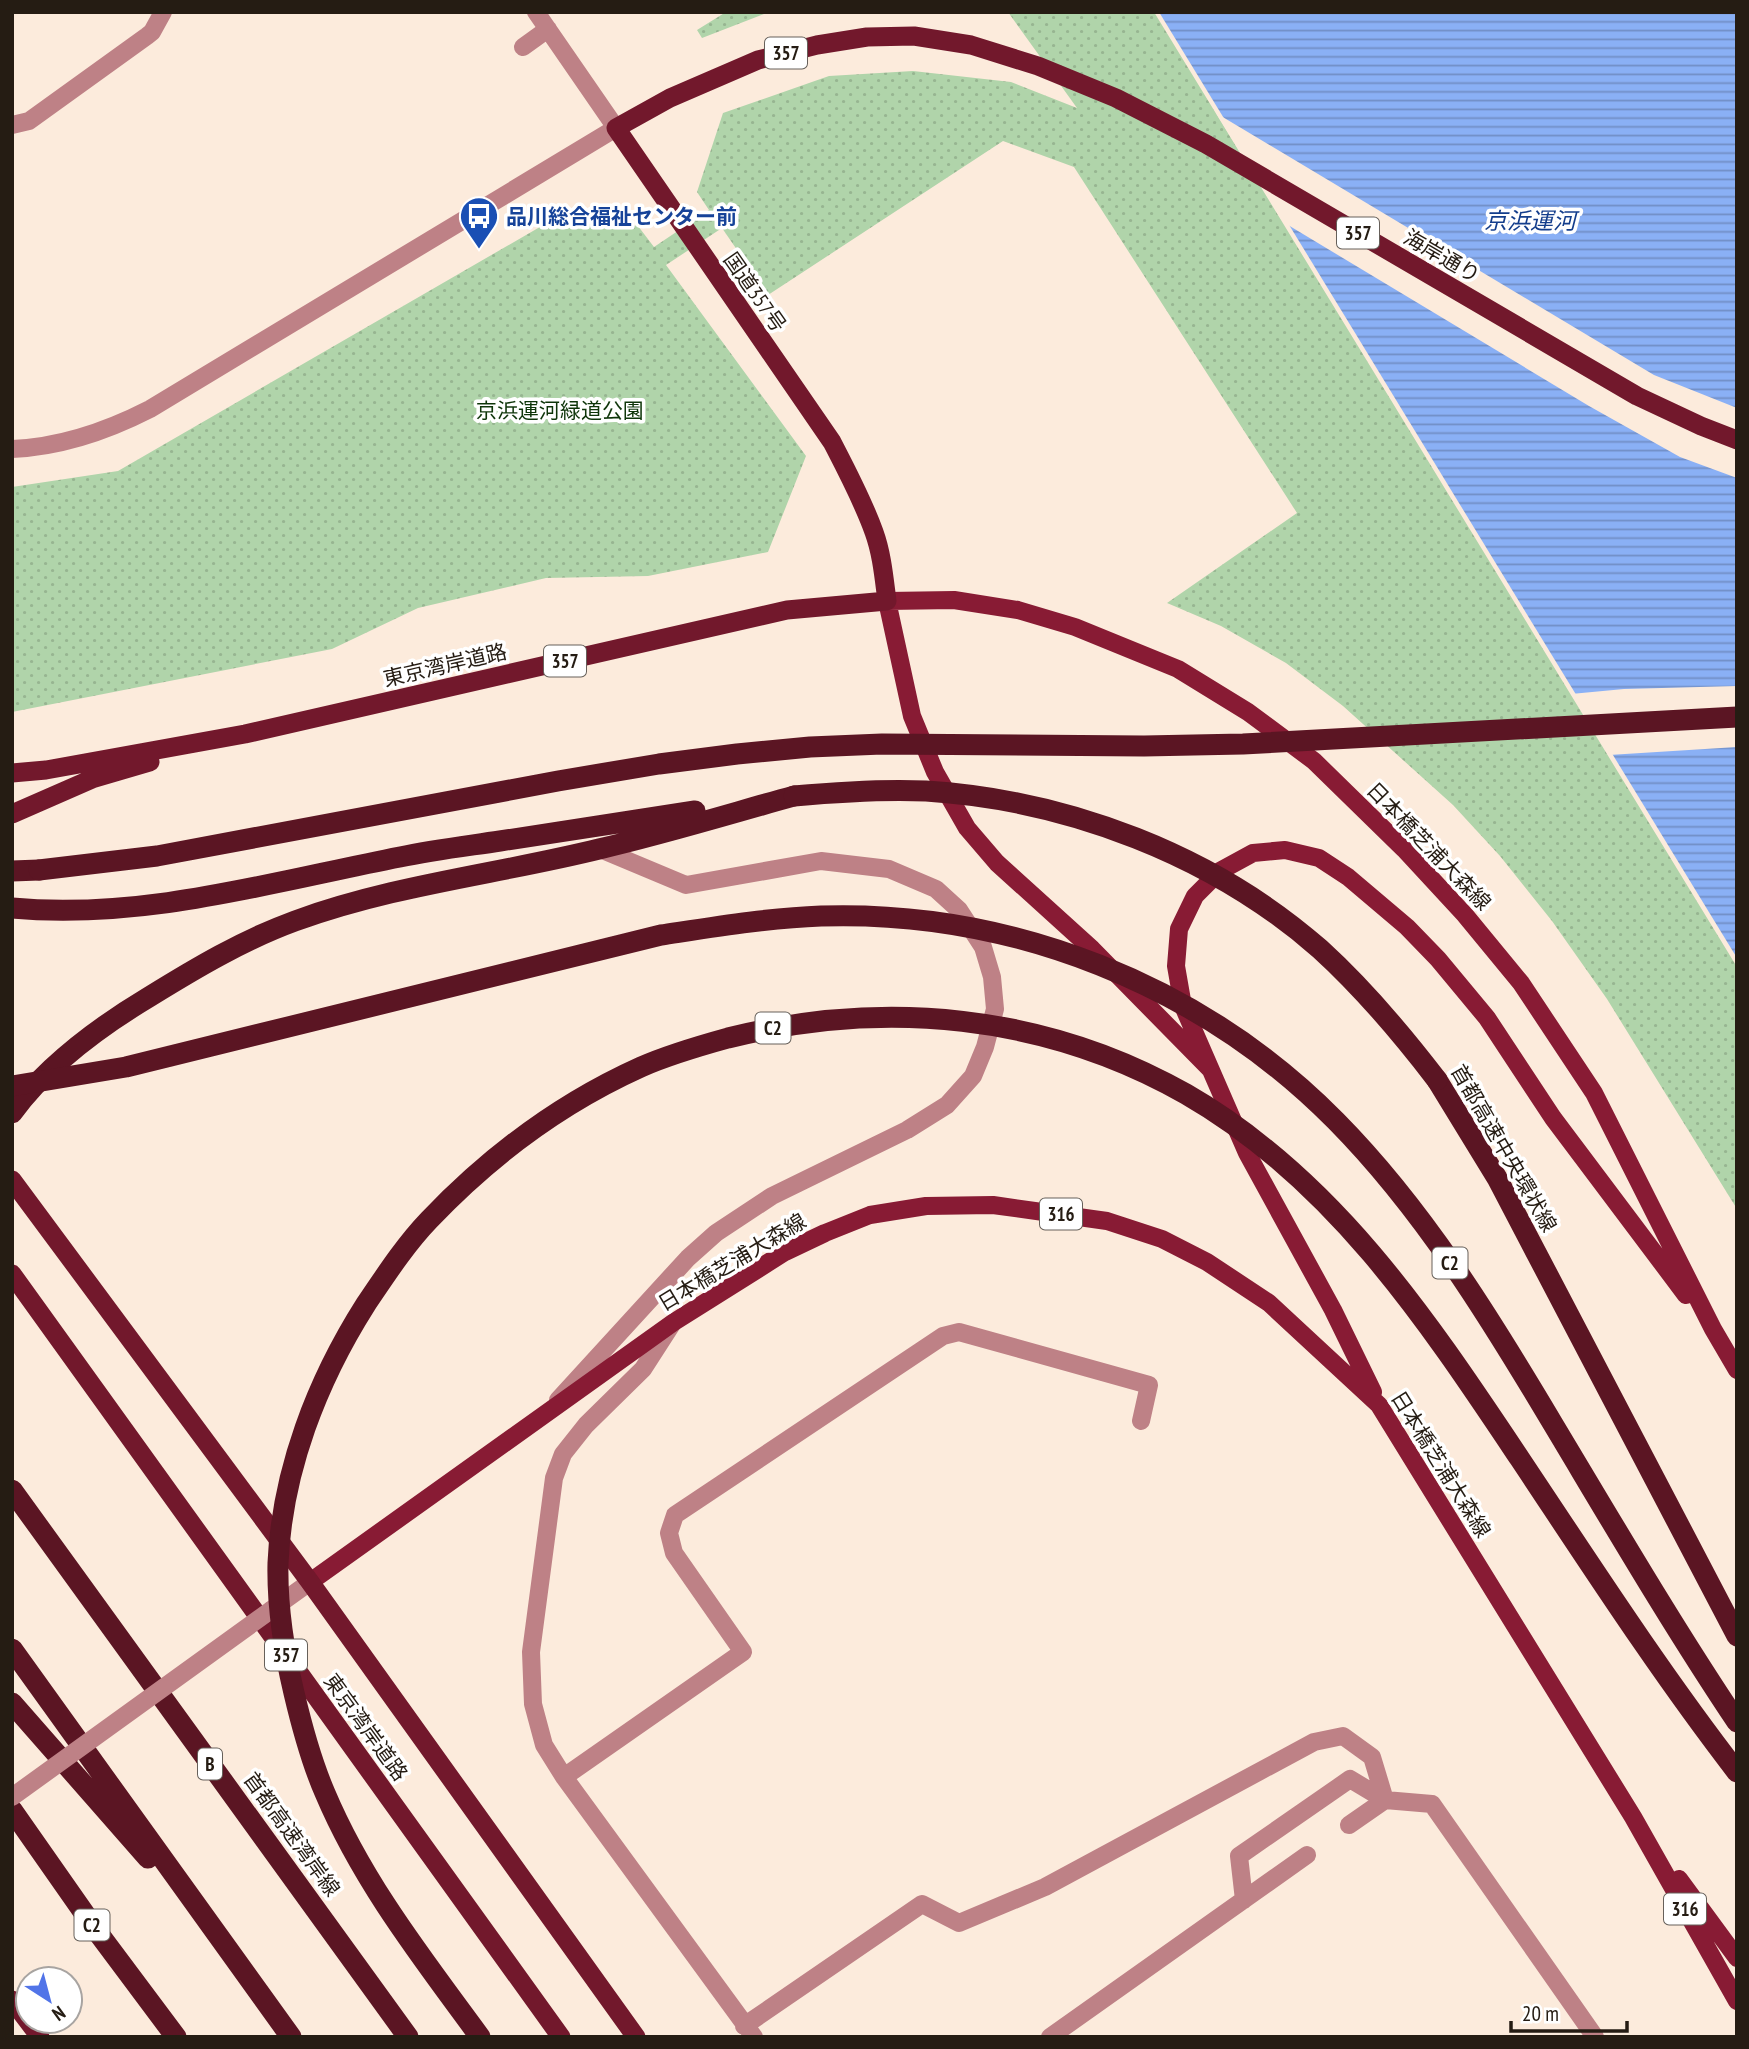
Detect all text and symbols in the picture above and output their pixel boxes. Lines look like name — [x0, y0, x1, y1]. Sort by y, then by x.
road number: 357 — [765, 38, 807, 68]
bus stop icon: 品川総合福祉センター前 — [458, 195, 500, 250]
place label: 品川総合福祉センター前 — [506, 203, 737, 230]
water label: 京浜運河 — [1484, 206, 1580, 235]
road number: 357 — [1337, 218, 1379, 248]
street label: 海岸通り — [1399, 223, 1485, 289]
street label: 国道357号 — [718, 247, 792, 337]
park label: 京浜運河緑道公園 — [476, 397, 644, 424]
street label: 東京湾岸道路 — [381, 638, 509, 692]
road number: 357 — [544, 646, 586, 676]
street label: 日本橋芝浦大森線 — [1361, 776, 1497, 916]
road number: C2 — [756, 1012, 790, 1044]
street label: 首都高速中央環状線 — [1445, 1059, 1563, 1237]
road number: 316 — [1040, 1198, 1082, 1230]
street label: 日本橋芝浦大森線 — [653, 1207, 811, 1317]
road number: C2 — [1432, 1247, 1468, 1278]
street label: 日本橋芝浦大森線 — [1385, 1386, 1497, 1542]
road number: 357 — [265, 1639, 307, 1670]
street label: 東京湾岸道路 — [318, 1668, 414, 1786]
road number: B — [198, 1748, 222, 1780]
street label: 首都高速湾岸線 — [238, 1767, 346, 1901]
road number: 316 — [1664, 1894, 1706, 1924]
road number: C2 — [74, 1910, 110, 1940]
north arrow — [14, 1965, 84, 2035]
scale bar — [1511, 1990, 1626, 2034]
text: 20 m — [1522, 2000, 1559, 2027]
text: N — [48, 2001, 70, 2026]

